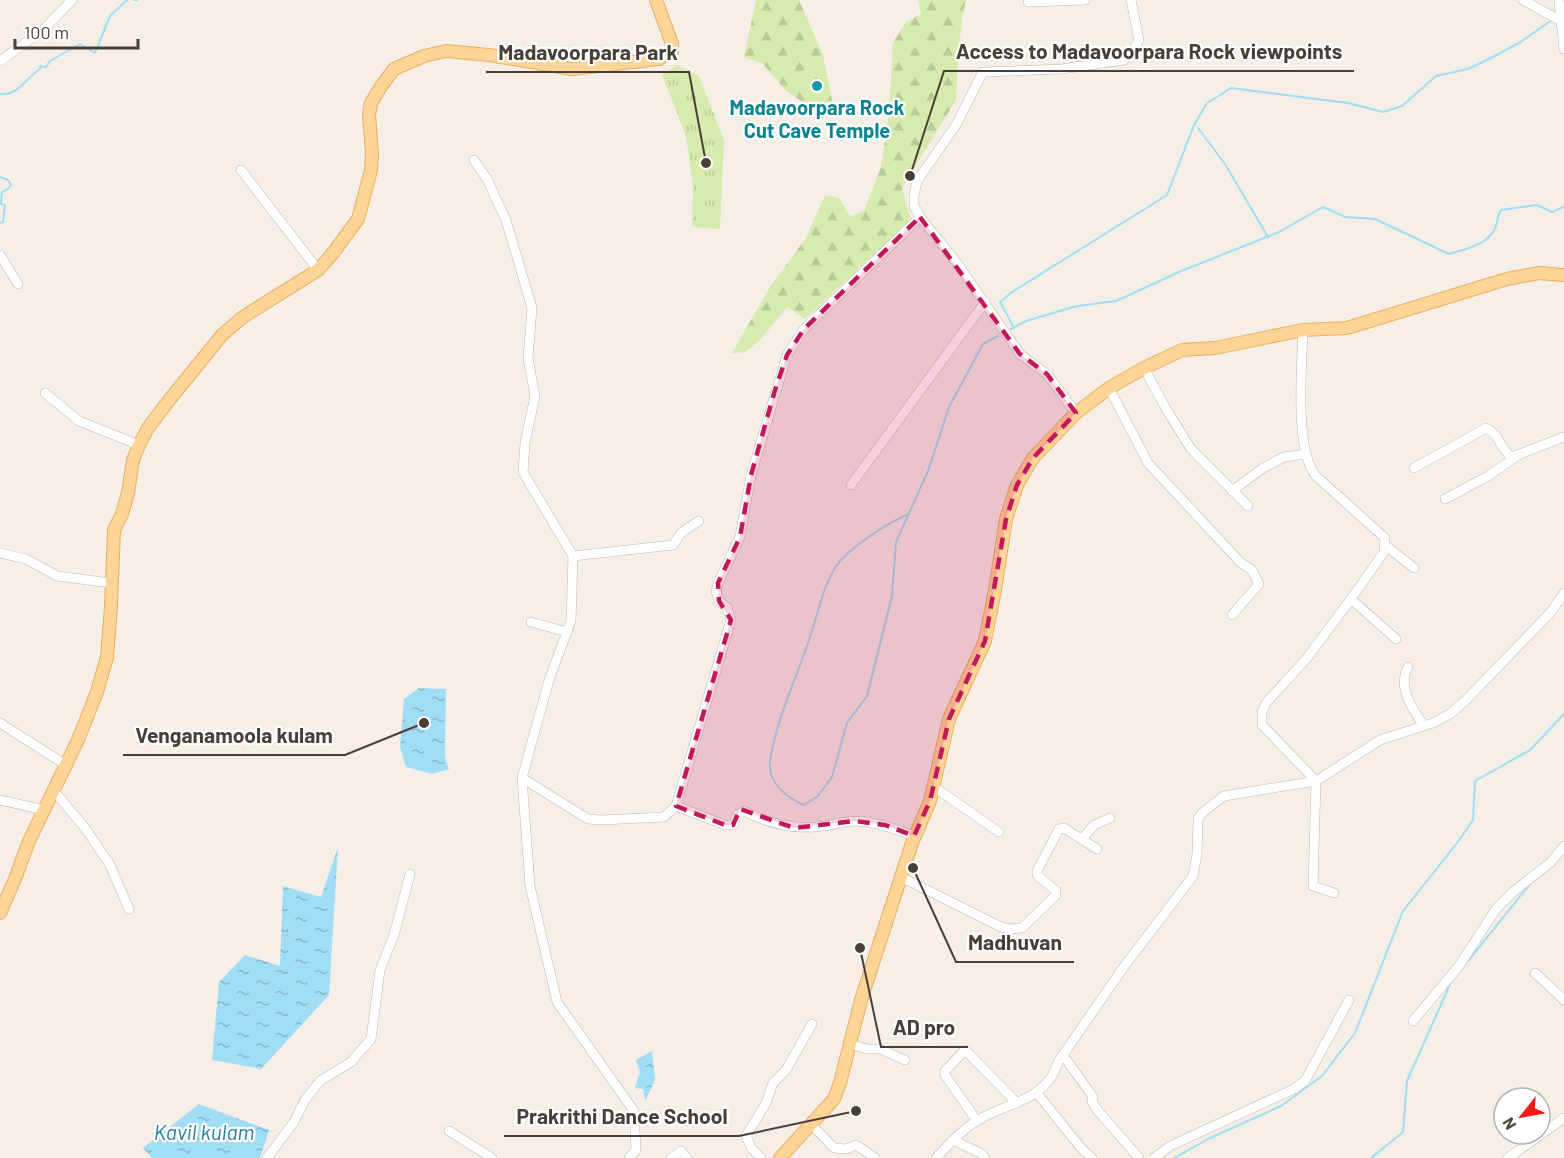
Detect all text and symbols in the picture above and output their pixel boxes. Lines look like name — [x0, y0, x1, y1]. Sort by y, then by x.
scale bar — [15, 12, 138, 50]
text: 100 m — [24, 21, 69, 43]
callout: Access to Madavoorpara Rock viewpoints — [944, 32, 1354, 71]
callout: Madavoorpara Park — [486, 33, 689, 72]
text: Access to Madavoorpara Rock viewpoints — [956, 38, 1342, 63]
text: Madavoorpara Park — [498, 39, 678, 64]
marker: Madavoorpara Rock Cut Cave Temple — [810, 79, 824, 93]
place label: Madavoorpara Rock Cut Cave Temple — [730, 95, 905, 142]
callout: Venganamoola kulam — [123, 716, 345, 755]
text: Venganamoola kulam — [135, 722, 333, 747]
callout: Madhuvan — [956, 923, 1074, 962]
text: Madhuvan — [968, 929, 1062, 954]
callout: AD pro — [881, 1008, 968, 1047]
text: AD pro — [893, 1014, 955, 1039]
north arrow — [1492, 1086, 1552, 1146]
callout: Prakrithi Dance School — [504, 1097, 739, 1136]
text: Prakrithi Dance School — [516, 1103, 728, 1128]
text: N — [1498, 1115, 1520, 1133]
water label: Kavil kulam — [154, 1119, 254, 1144]

